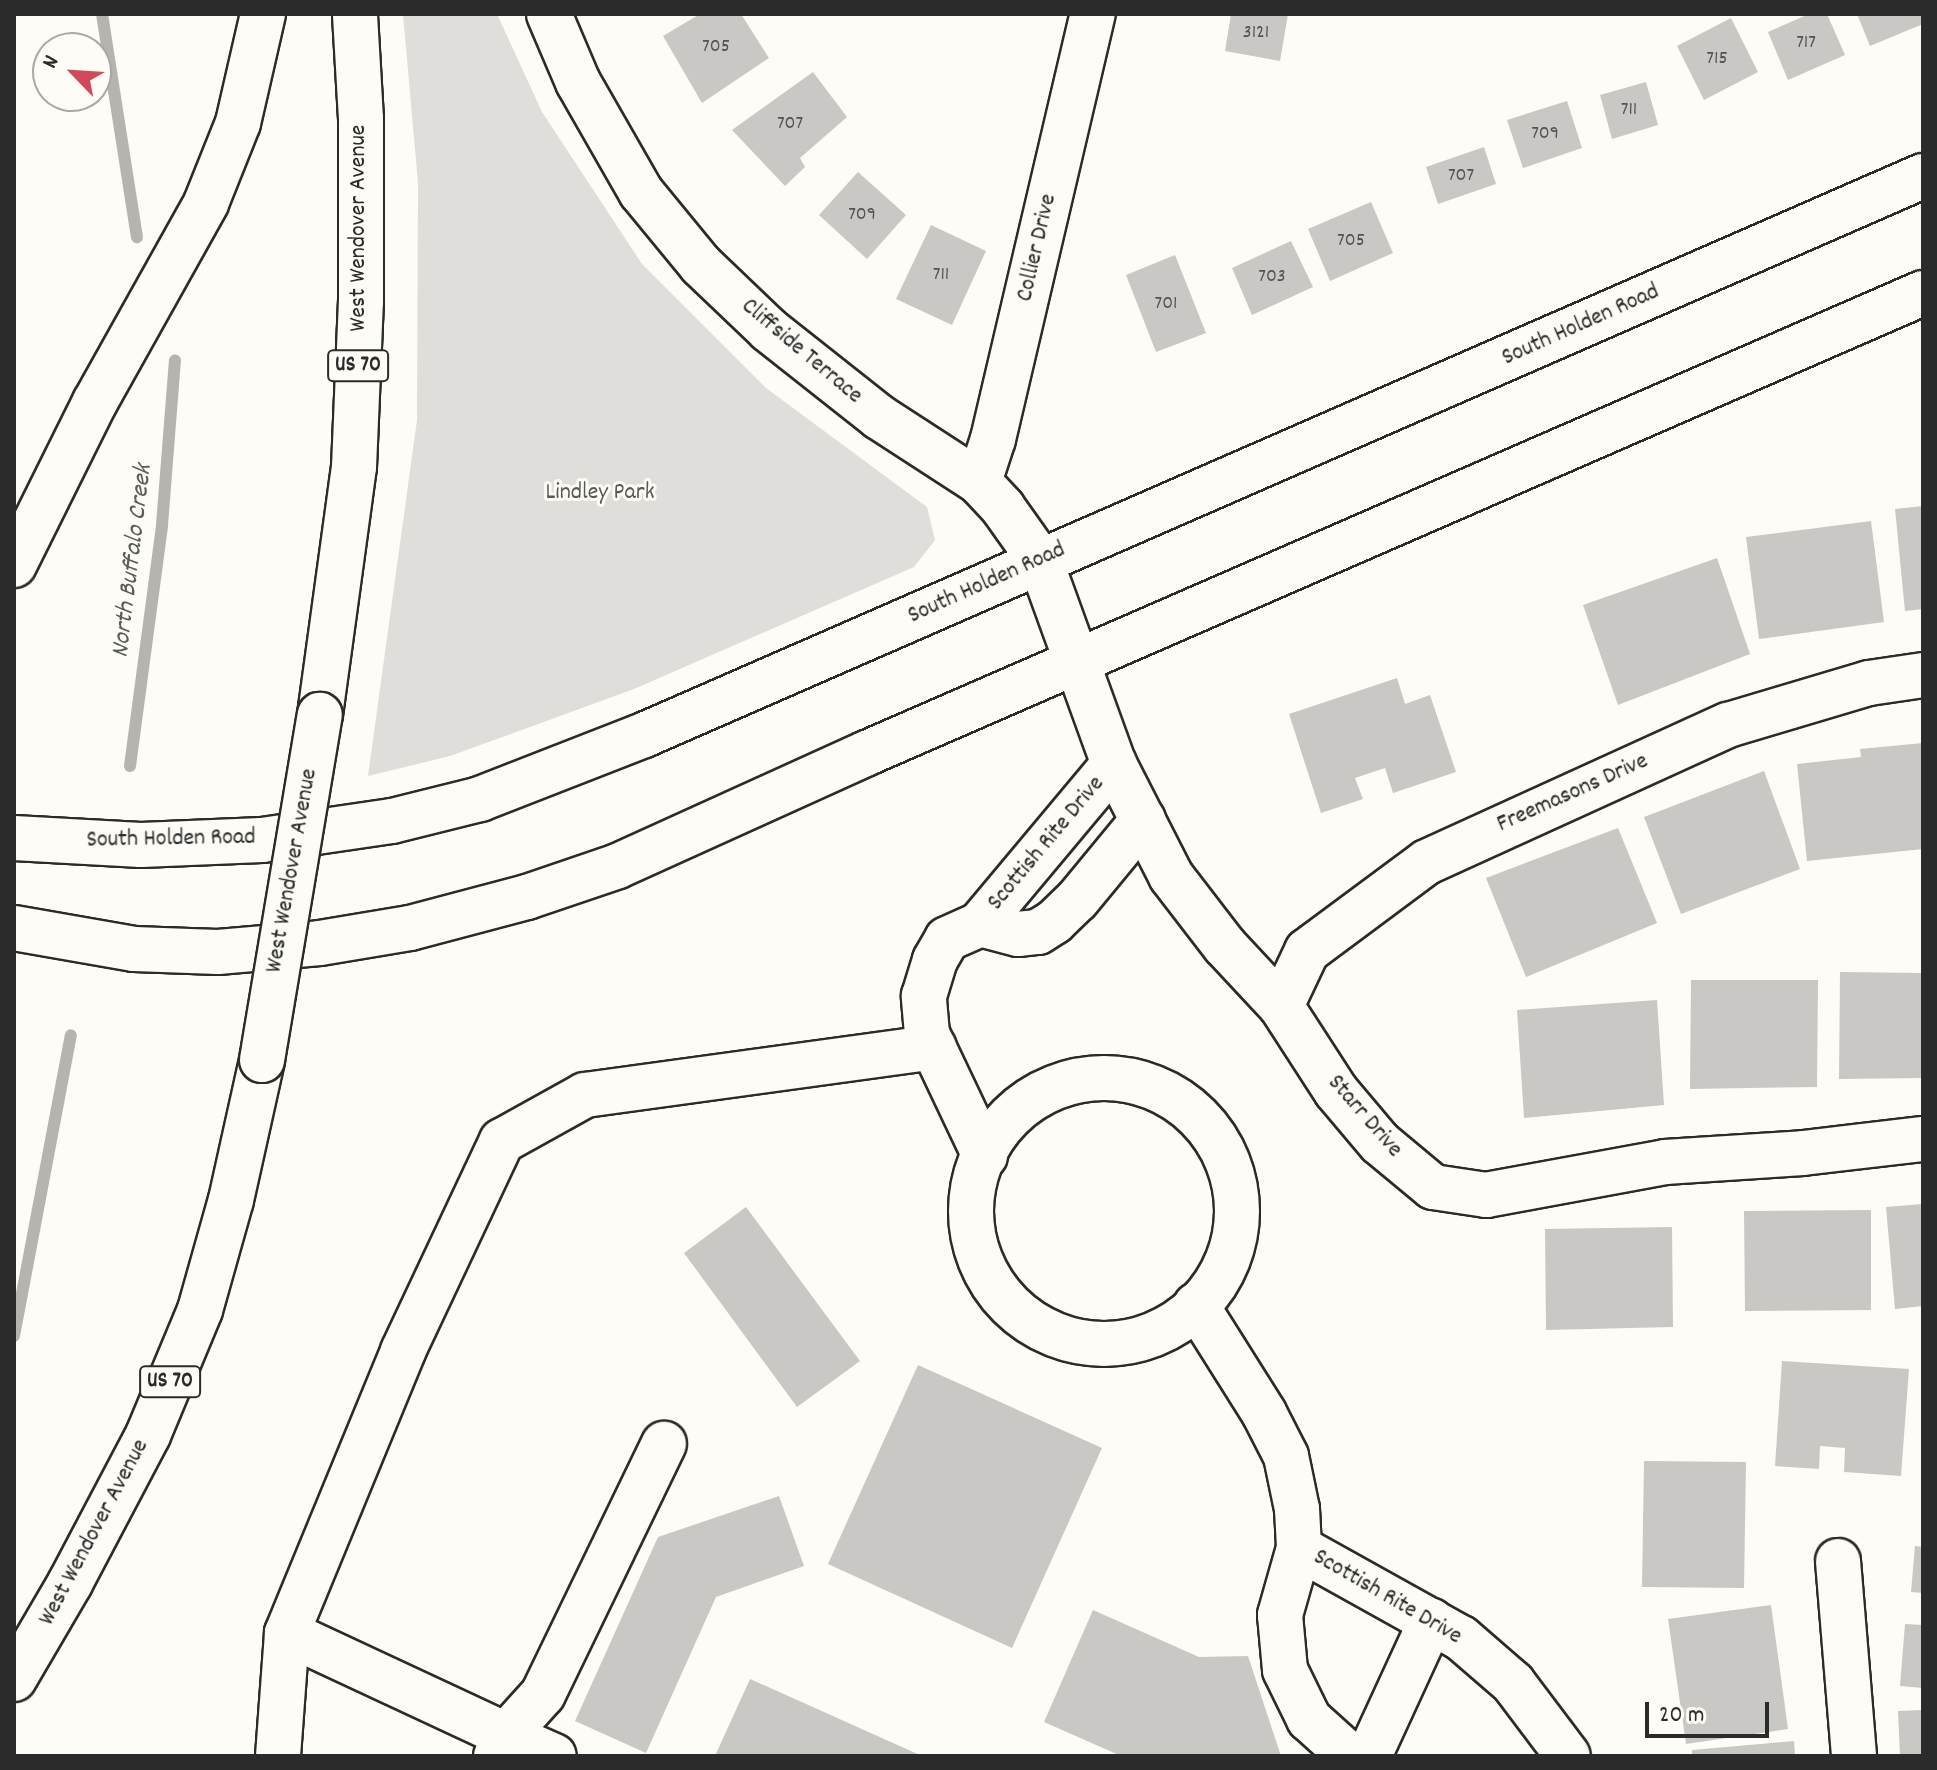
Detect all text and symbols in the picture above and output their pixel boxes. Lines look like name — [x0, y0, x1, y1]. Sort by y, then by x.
house number: 3121 — [1243, 21, 1269, 45]
house number: 717 — [1796, 31, 1816, 55]
north arrow — [32, 32, 112, 112]
house number: 705 — [702, 35, 730, 59]
house number: 715 — [1706, 47, 1728, 71]
text: N — [35, 51, 68, 74]
house number: 711 — [1621, 98, 1637, 122]
house number: 707 — [777, 112, 803, 136]
house number: 709 — [1531, 122, 1559, 146]
street label: West Wendover Avenue — [346, 125, 374, 331]
house number: 707 — [1448, 164, 1474, 188]
street label: Collier Drive — [1012, 191, 1064, 305]
house number: 709 — [848, 203, 876, 227]
house number: 705 — [1337, 229, 1365, 253]
house number: 711 — [933, 263, 949, 287]
house number: 703 — [1258, 265, 1286, 289]
street label: South Holden Road — [1498, 278, 1664, 374]
house number: 701 — [1155, 292, 1177, 316]
street label: Cliffside Terrace — [735, 293, 867, 411]
road number: US 70 — [326, 348, 390, 384]
water label: North Buffalo Creek — [106, 463, 160, 659]
park label: Lindley Park — [546, 480, 654, 508]
street label: South Holden Road — [904, 536, 1070, 632]
street label: Freemasons Drive — [1493, 748, 1653, 840]
street label: West Wendover Avenue — [261, 767, 325, 975]
street label: Scottish Rite Drive — [982, 771, 1112, 917]
street label: South Holden Road — [86, 824, 256, 856]
street label: Starr Drive — [1320, 1070, 1408, 1164]
road number: US 70 — [138, 1364, 202, 1400]
street label: West Wendover Avenue — [34, 1435, 156, 1631]
street label: Scottish Rite Drive — [1308, 1544, 1466, 1652]
scale bar — [1649, 1686, 1773, 1736]
text: 20 m — [1659, 1699, 1705, 1733]

